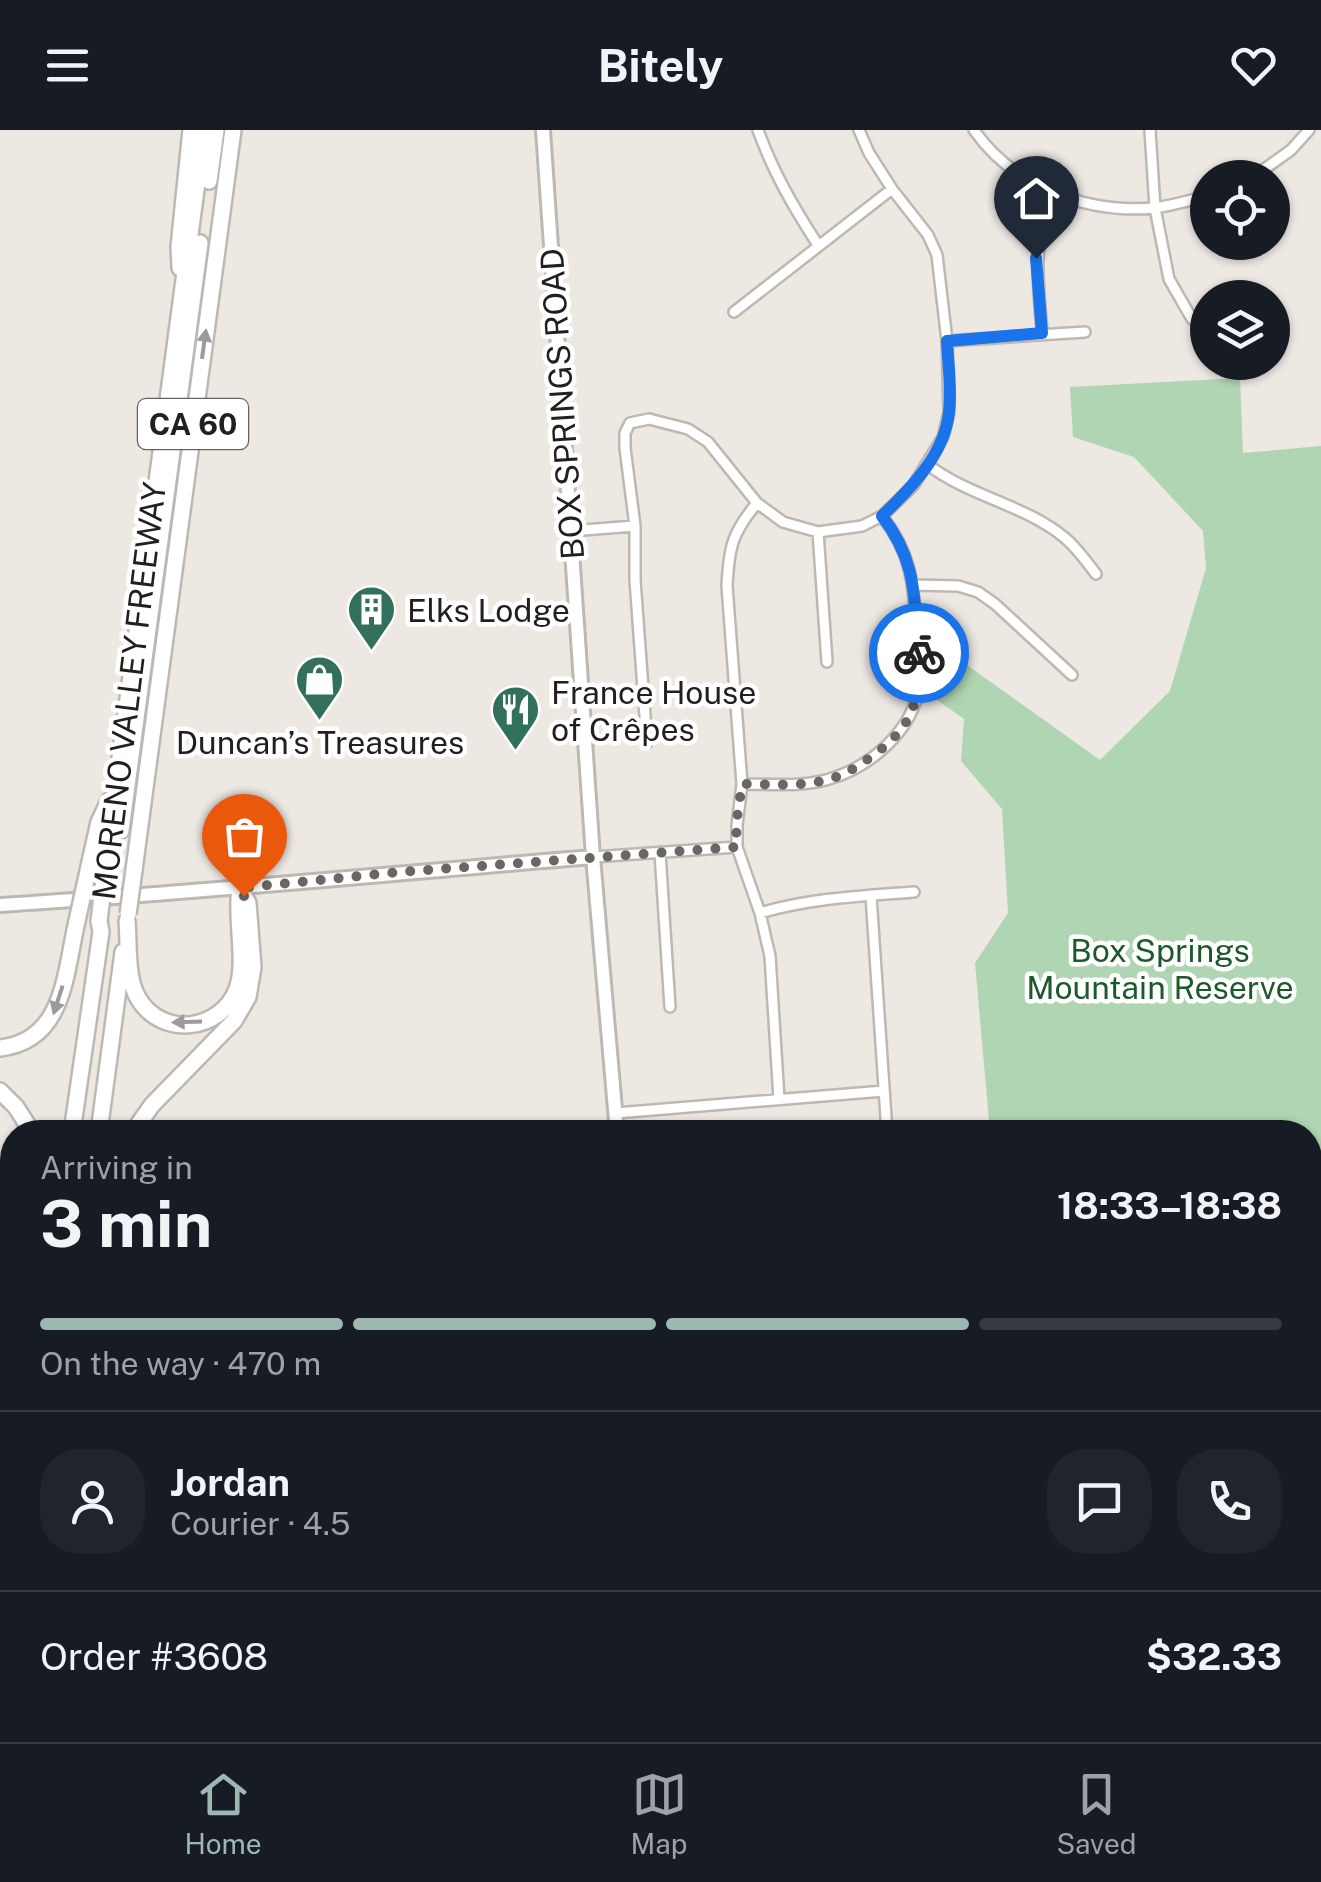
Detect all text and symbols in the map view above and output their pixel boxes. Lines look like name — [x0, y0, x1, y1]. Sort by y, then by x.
icon: menu — [40, 38, 95, 93]
icon: heart — [1226, 38, 1281, 93]
text: Bitely — [598, 39, 723, 92]
pin — [994, 156, 1079, 259]
map controls — [1190, 160, 1290, 380]
button: locate — [1190, 160, 1290, 260]
icon: home — [1009, 171, 1064, 226]
street label: BOX SPRINGS ROAD — [533, 247, 591, 561]
button: layers — [1190, 280, 1290, 380]
one-way arrow — [197, 328, 213, 359]
road number: CA 60 — [138, 399, 248, 449]
street label: MORENO VALLEY FREEWAY — [85, 480, 173, 902]
building icon: Elks Lodge — [346, 584, 398, 652]
place label: Elks Lodge — [407, 592, 570, 629]
courier — [869, 603, 969, 703]
icon: bike — [892, 626, 947, 681]
shop icon: Duncan’s Treasures — [294, 654, 346, 722]
place label: France House of Crêpes — [551, 674, 756, 748]
restaurant icon: France House of Crêpes — [490, 684, 542, 752]
place label: Duncan’s Treasures — [176, 724, 464, 761]
pin — [202, 794, 287, 897]
icon: bag — [217, 809, 272, 864]
park label: Box Springs Mountain Reserve — [1026, 932, 1294, 1006]
one-way arrow — [49, 985, 64, 1015]
one-way arrow — [171, 1015, 203, 1031]
text: Arriving in — [40, 1149, 193, 1186]
text: 18:33–18:38 — [1057, 1183, 1282, 1228]
text: 3 min — [40, 1185, 212, 1262]
text: On the way · 470 m — [40, 1345, 321, 1382]
button: person — [40, 1449, 145, 1554]
button: chat — [1047, 1449, 1152, 1554]
button: phone — [1177, 1449, 1282, 1554]
text: Jordan — [170, 1460, 290, 1505]
text: Courier · 4.5 — [170, 1505, 350, 1542]
text: Order #3608 — [40, 1634, 268, 1679]
text: $32.33 — [1146, 1634, 1282, 1679]
tab: Home — [184, 1767, 262, 1860]
tab: Map — [631, 1767, 687, 1860]
tab: Saved — [1056, 1767, 1137, 1860]

